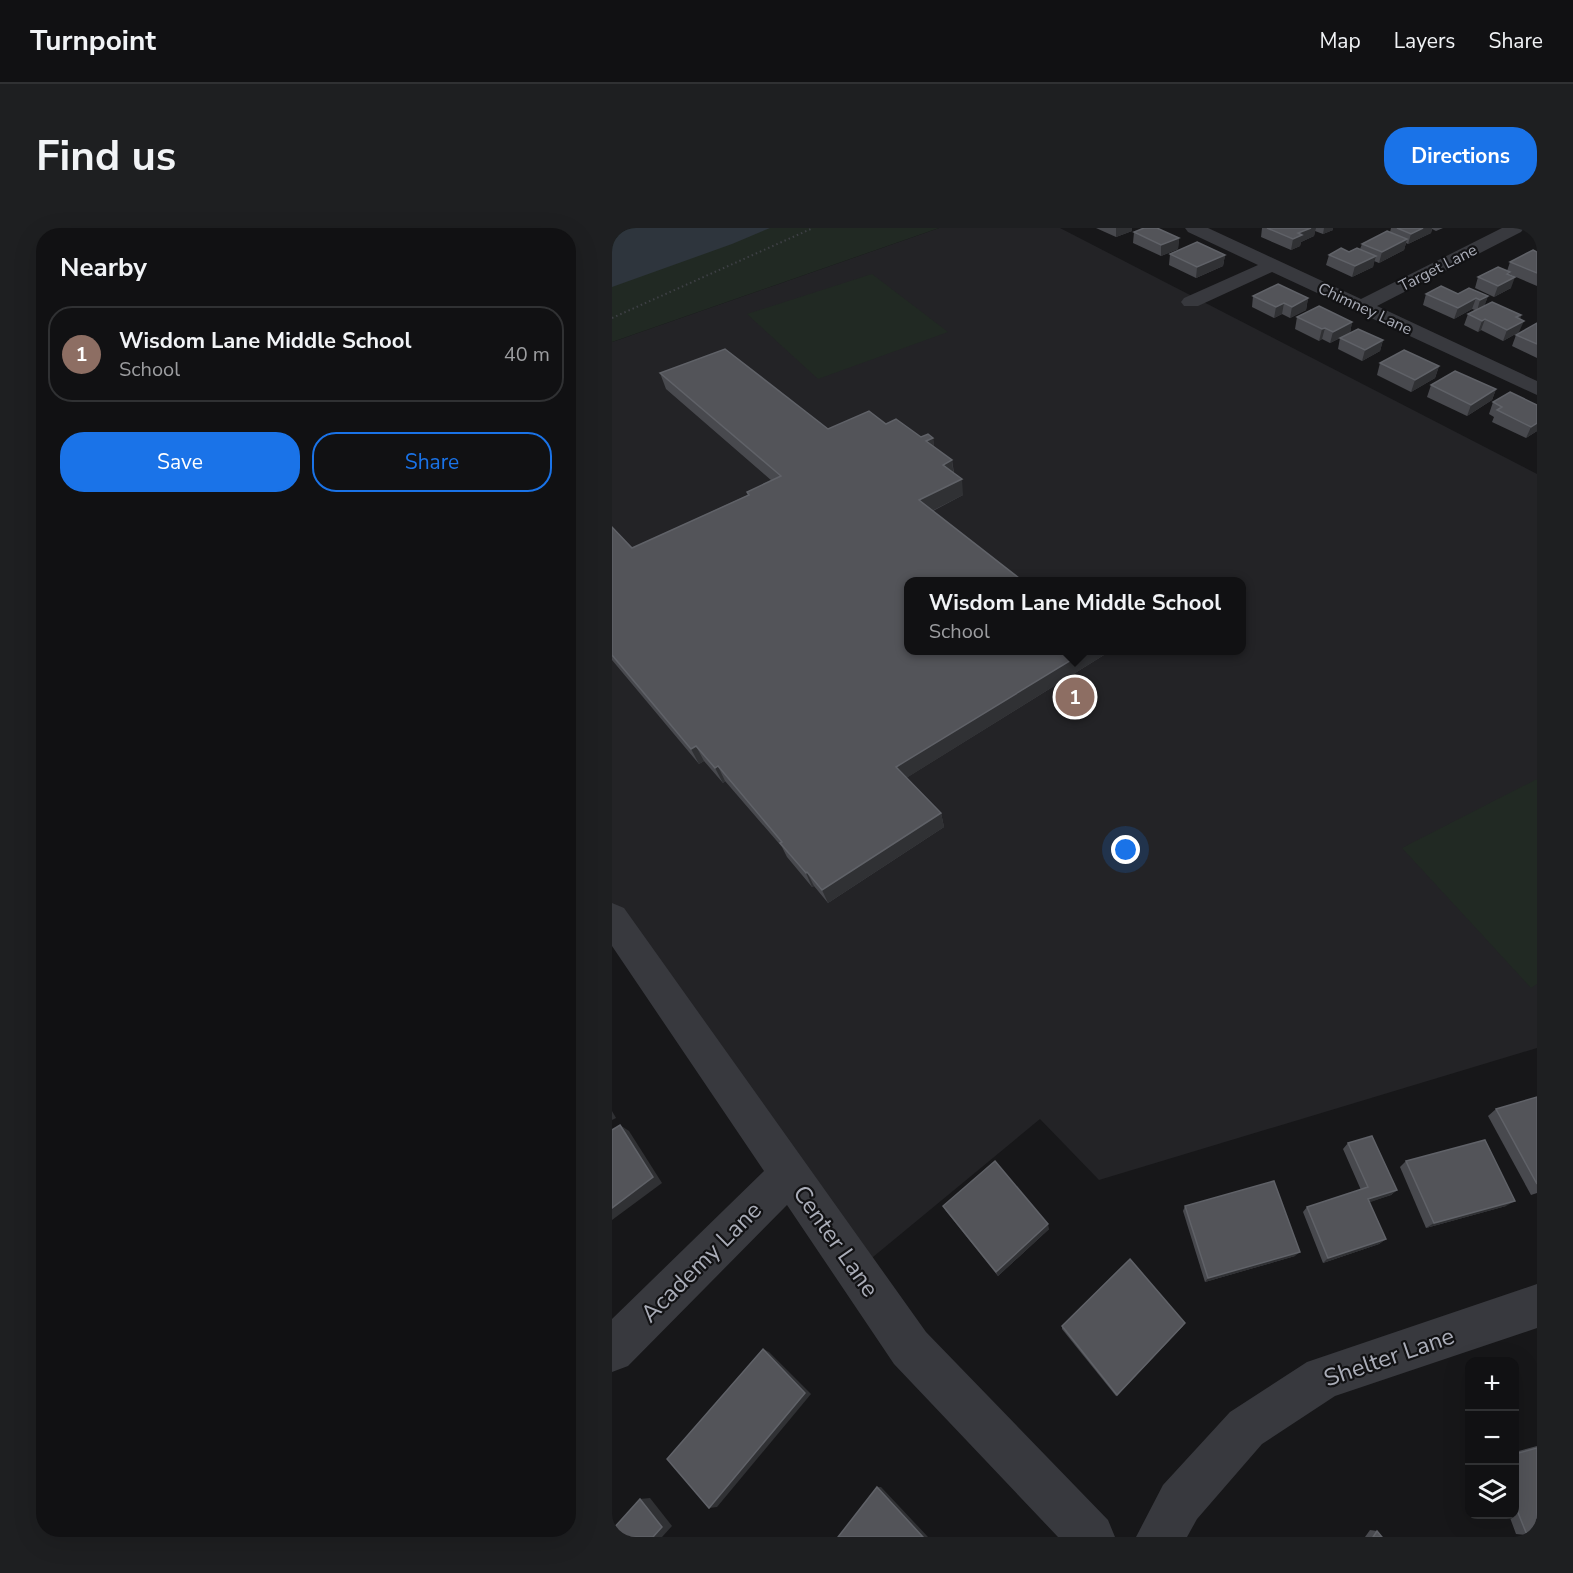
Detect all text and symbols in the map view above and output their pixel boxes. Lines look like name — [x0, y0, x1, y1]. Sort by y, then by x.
text: Turnpoint — [30, 22, 156, 60]
text: Map — [1319, 27, 1361, 55]
text: Layers — [1394, 27, 1455, 55]
text: Share — [1488, 27, 1543, 55]
button: Directions — [1384, 127, 1537, 185]
text: Find us — [36, 128, 176, 185]
street label: Target Lane — [1395, 239, 1481, 297]
text: Nearby — [60, 250, 147, 285]
street label: Chimney Lane — [1314, 278, 1416, 340]
text: Wisdom Lane Middle School — [119, 326, 411, 356]
text: 1 — [76, 341, 88, 368]
text: 40 m — [504, 341, 550, 368]
text: School — [119, 356, 180, 383]
button: Save — [60, 432, 300, 492]
button: Share — [312, 432, 552, 492]
popup — [904, 577, 1246, 655]
text: Wisdom Lane Middle School — [929, 588, 1221, 618]
text: School — [929, 618, 990, 645]
pin: 1 — [1056, 674, 1094, 720]
your location — [1111, 835, 1140, 864]
street label: Center Lane — [786, 1179, 886, 1303]
street label: Academy Lane — [633, 1194, 769, 1330]
street label: Shelter Lane — [1319, 1320, 1459, 1394]
map controls — [1465, 1357, 1519, 1519]
button: + — [1465, 1357, 1519, 1411]
button: − — [1465, 1411, 1519, 1465]
button: layers — [1465, 1465, 1519, 1519]

